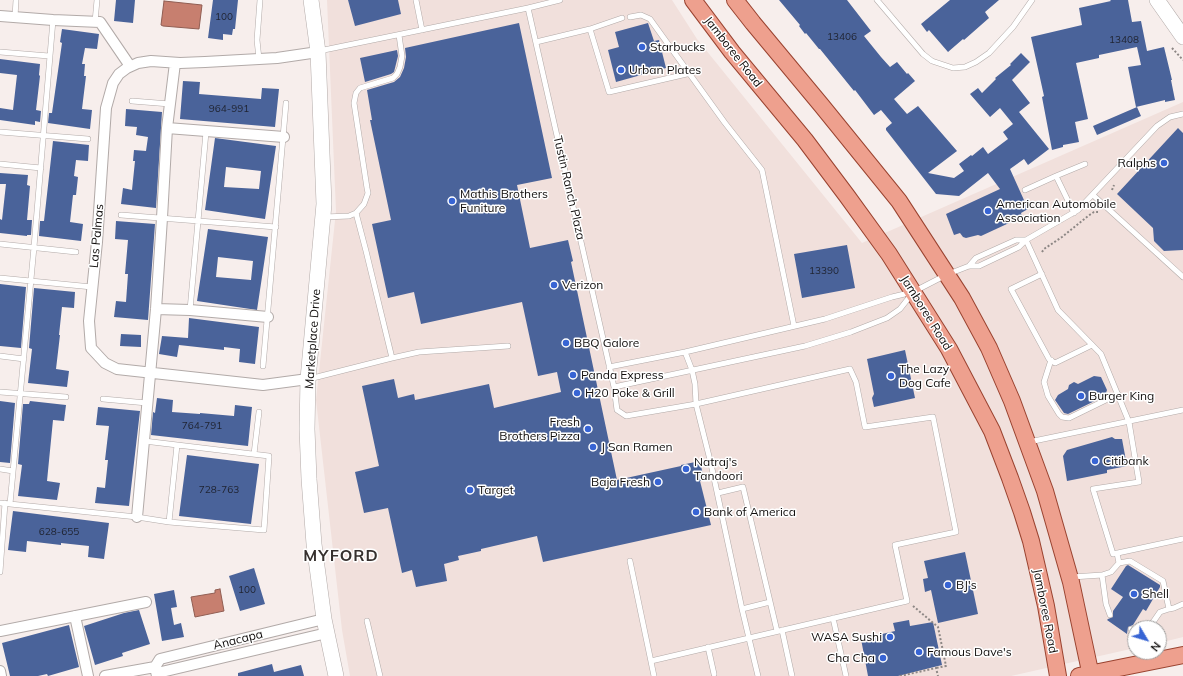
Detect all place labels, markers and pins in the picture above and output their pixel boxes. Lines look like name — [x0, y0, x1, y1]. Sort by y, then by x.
place label: Starbucks — [650, 40, 705, 54]
marker: Starbucks — [637, 42, 647, 52]
place label: Urban Plates — [629, 63, 701, 77]
marker: Urban Plates — [616, 65, 626, 75]
place label: Ralphs — [1117, 156, 1156, 170]
marker: Ralphs — [1159, 158, 1169, 168]
place label: Mathis Brothers Funiture — [460, 187, 548, 215]
marker: Mathis Brothers Funiture — [447, 196, 457, 206]
place label: American Automobile Association — [996, 197, 1116, 225]
marker: American Automobile Association — [983, 206, 993, 216]
place label: Verizon — [562, 278, 603, 292]
marker: Verizon — [549, 280, 559, 290]
place label: BBQ Galore — [574, 336, 639, 350]
marker: BBQ Galore — [561, 338, 571, 348]
place label: The Lazy Dog Cafe — [899, 362, 951, 390]
place label: Panda Express — [581, 368, 664, 382]
marker: Panda Express — [568, 370, 578, 380]
marker: The Lazy Dog Cafe — [886, 371, 896, 381]
place label: H20 Poke & Grill — [585, 386, 675, 400]
marker: H20 Poke & Grill — [572, 388, 582, 398]
place label: Burger King — [1089, 389, 1154, 403]
marker: Burger King — [1076, 391, 1086, 401]
place label: Fresh Brothers Pizza — [499, 415, 580, 443]
marker: Fresh Brothers Pizza — [583, 424, 593, 434]
place label: J San Ramen — [601, 440, 672, 454]
marker: J San Ramen — [588, 442, 598, 452]
place label: Citibank — [1103, 454, 1149, 468]
place label: Natraj's Tandoori — [694, 455, 743, 483]
marker: Citibank — [1090, 456, 1100, 466]
marker: Natraj's Tandoori — [681, 464, 691, 474]
place label: Baja Fresh — [591, 475, 650, 489]
marker: Baja Fresh — [653, 477, 663, 487]
place label: Target — [478, 483, 514, 497]
marker: Target — [465, 485, 475, 495]
place label: Bank of America — [704, 505, 796, 519]
marker: Bank of America — [691, 507, 701, 517]
place label: BJ's — [956, 578, 977, 592]
marker: BJ's — [943, 580, 953, 590]
place label: Shell — [1142, 587, 1169, 601]
marker: Shell — [1129, 589, 1139, 599]
place label: WASA Sushi — [811, 630, 882, 644]
marker: WASA Sushi — [885, 632, 895, 642]
place label: Famous Dave's — [927, 645, 1012, 659]
marker: Famous Dave's — [914, 647, 924, 657]
place label: Cha Cha — [827, 651, 875, 665]
marker: Cha Cha — [878, 653, 888, 663]

